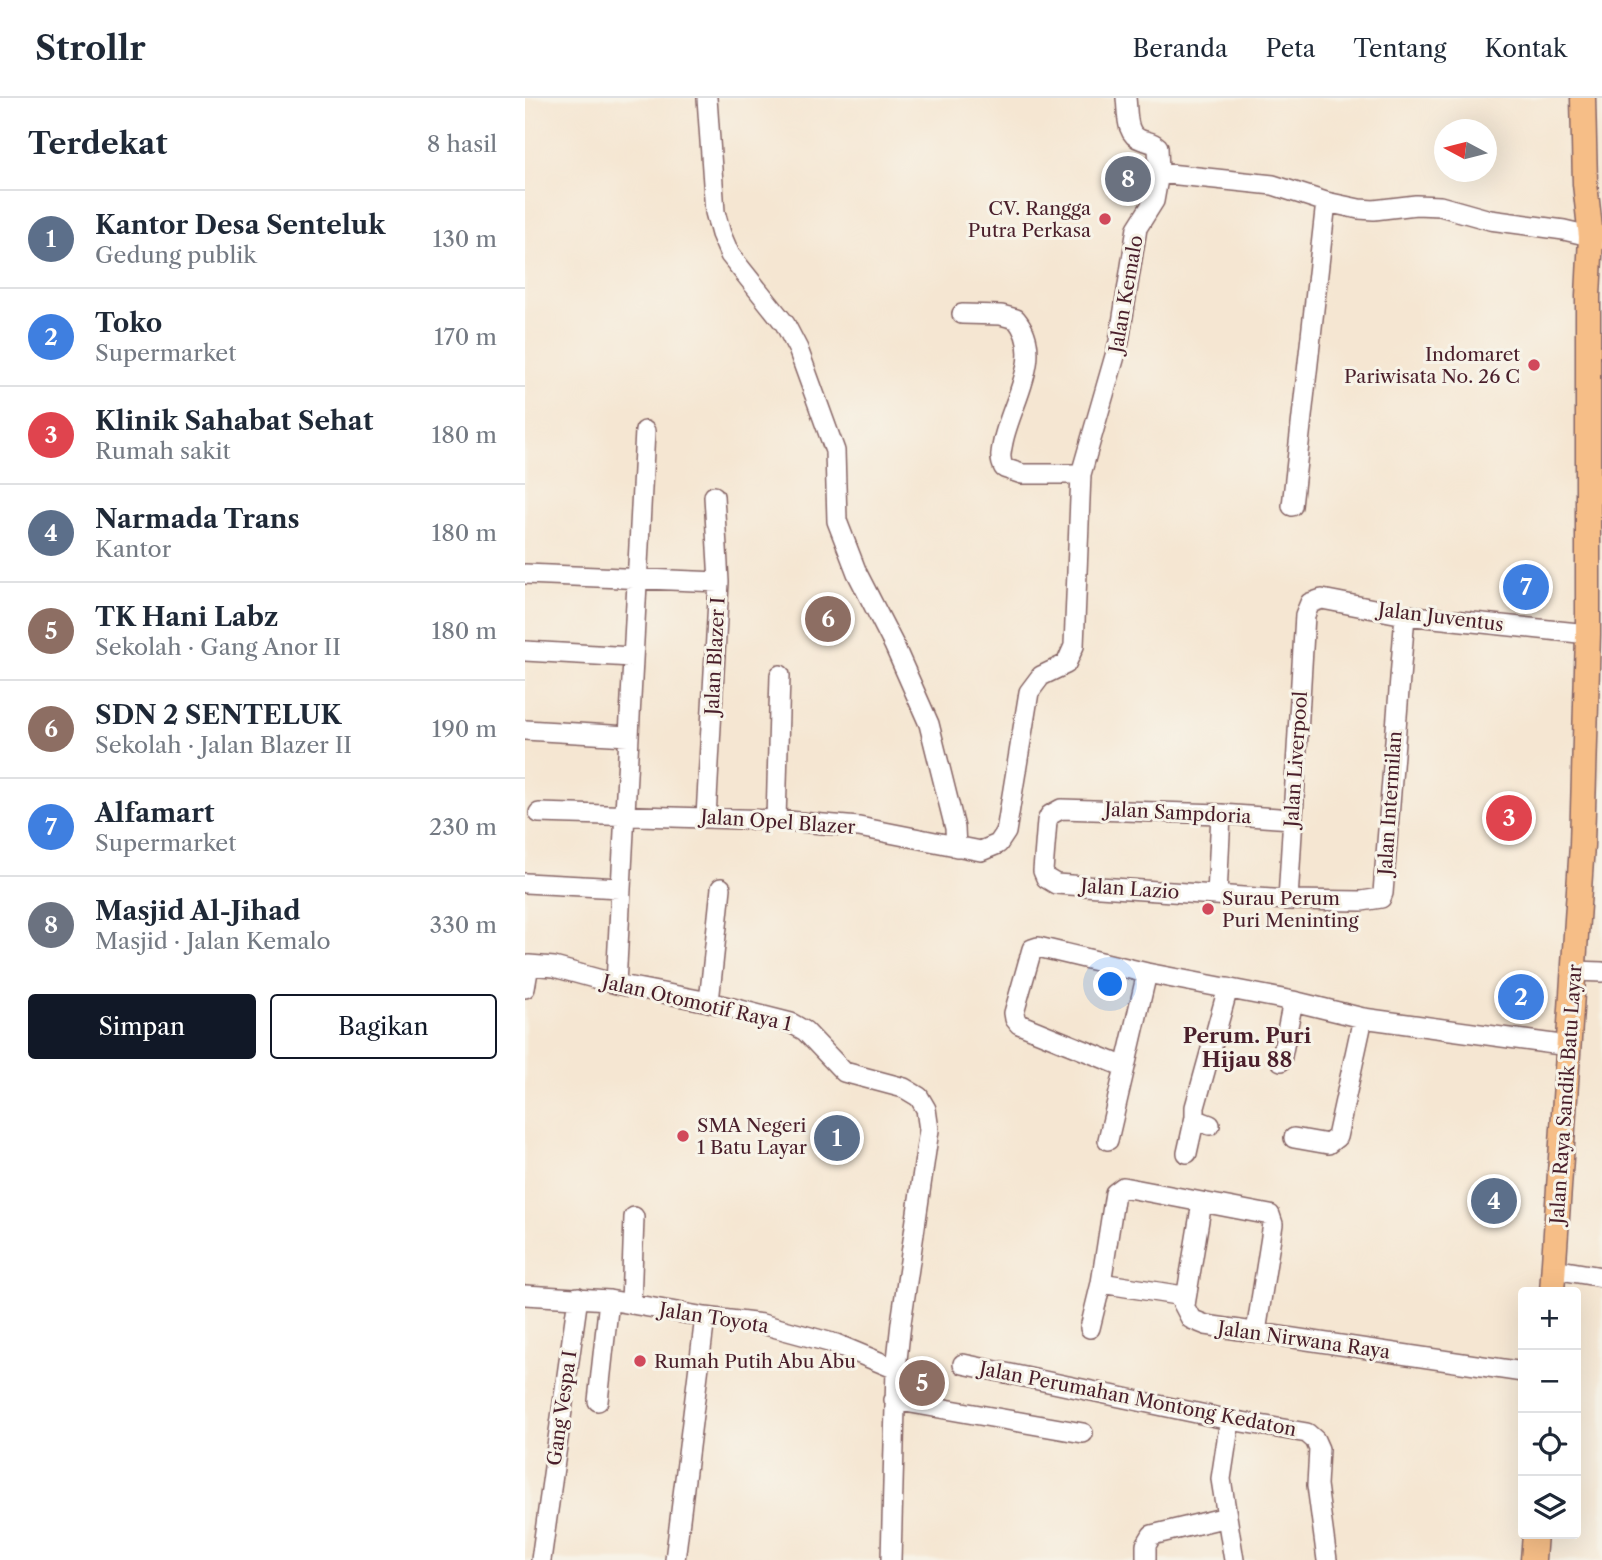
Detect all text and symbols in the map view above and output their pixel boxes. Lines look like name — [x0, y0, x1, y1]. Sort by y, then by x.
text: Strollr — [35, 28, 146, 69]
text: Beranda — [1132, 34, 1228, 63]
text: Peta — [1266, 34, 1315, 63]
text: Tentang — [1353, 34, 1446, 63]
text: Kontak — [1484, 34, 1567, 63]
north arrow — [1434, 119, 1497, 182]
text: Terdekat — [28, 125, 168, 162]
text: 8 hasil — [427, 130, 497, 158]
pin: 8 — [1105, 153, 1151, 205]
place label: CV. Rangga Putra Perkasa — [968, 197, 1091, 242]
text: Kantor Desa Senteluk — [95, 209, 385, 241]
marker: CV. Rangga Putra Perkasa — [1097, 211, 1113, 227]
text: 1 — [46, 225, 56, 253]
text: 130 m — [433, 225, 497, 253]
street label: Jalan Kemalo — [1104, 233, 1148, 358]
text: Gedung publik — [95, 241, 257, 269]
text: Toko — [95, 307, 162, 339]
text: 2 — [44, 323, 58, 351]
text: 170 m — [434, 323, 497, 351]
text: Supermarket — [95, 339, 236, 367]
place label: Indomaret Pariwisata No. 26 C — [1344, 343, 1520, 388]
marker: Indomaret Pariwisata No. 26 C — [1526, 357, 1542, 373]
text: Klinik Sahabat Sehat — [95, 405, 373, 437]
text: 3 — [45, 421, 58, 449]
text: 180 m — [432, 421, 497, 449]
text: Rumah sakit — [95, 437, 231, 465]
text: Narmada Trans — [95, 503, 300, 535]
text: 4 — [44, 519, 58, 547]
text: 180 m — [432, 519, 497, 547]
text: Kantor — [95, 535, 171, 563]
pin: 7 — [1503, 561, 1549, 613]
pin: 6 — [805, 593, 851, 645]
street label: Jalan Blazer I — [700, 596, 730, 719]
street label: Jalan Juventus — [1374, 598, 1505, 636]
text: TK Hani Labz — [95, 601, 279, 633]
text: 5 — [45, 617, 57, 645]
text: 180 m — [432, 617, 497, 645]
text: Sekolah · Gang Anor II — [95, 633, 341, 661]
street label: Jalan Liverpool — [1280, 690, 1312, 831]
text: SDN 2 SENTELUK — [95, 699, 341, 731]
text: 6 — [44, 715, 58, 743]
text: 190 m — [432, 715, 497, 743]
street label: Jalan Intermilan — [1373, 730, 1407, 879]
text: Sekolah · Jalan Blazer II — [95, 731, 352, 759]
pin: 3 — [1486, 792, 1532, 844]
text: Alfamart — [95, 797, 214, 829]
street label: Jalan Sampdoria — [1101, 798, 1252, 828]
street label: Jalan Opel Blazer — [697, 805, 856, 839]
text: 7 — [45, 813, 57, 841]
text: 230 m — [429, 813, 497, 841]
text: Supermarket — [95, 829, 236, 857]
street label: Jalan Lazio — [1077, 874, 1180, 904]
place label: Surau Perum Puri Meninting — [1222, 887, 1359, 932]
text: Masjid Al-Jihad — [95, 895, 301, 927]
marker: Surau Perum Puri Meninting — [1200, 901, 1216, 917]
text: 8 — [44, 911, 58, 939]
text: 330 m — [430, 911, 497, 939]
text: Masjid · Jalan Kemalo — [95, 927, 331, 955]
street label: Jalan Raya Sandik Batu Layar — [1545, 963, 1587, 1228]
your location — [1093, 967, 1127, 1001]
street label: Jalan Otomotif Raya 1 — [597, 969, 794, 1036]
pin: 2 — [1498, 971, 1544, 1023]
button: Simpan — [28, 994, 256, 1059]
button: Bagikan — [270, 994, 497, 1059]
district label: Perum. Puri Hijau 88 — [1183, 1023, 1312, 1072]
pin: 1 — [814, 1112, 860, 1164]
place label: SMA Negeri 1 Batu Layar — [697, 1114, 807, 1159]
marker: SMA Negeri 1 Batu Layar — [675, 1128, 691, 1144]
pin: 4 — [1471, 1175, 1517, 1227]
map controls — [1518, 1287, 1581, 1539]
button: + — [1518, 1287, 1581, 1350]
street label: Jalan Toyota — [655, 1298, 770, 1338]
street label: Jalan Nirwana Raya — [1213, 1316, 1392, 1363]
street label: Gang Vespa I — [543, 1349, 581, 1467]
place label: Rumah Putih Abu Abu — [654, 1350, 856, 1373]
button: − — [1518, 1350, 1581, 1413]
marker: Rumah Putih Abu Abu — [632, 1353, 648, 1369]
street label: Jalan Perumahan Montong Kedaton — [975, 1356, 1299, 1441]
pin: 5 — [899, 1357, 945, 1409]
button: locate — [1518, 1413, 1581, 1476]
button: layers — [1518, 1476, 1581, 1539]

